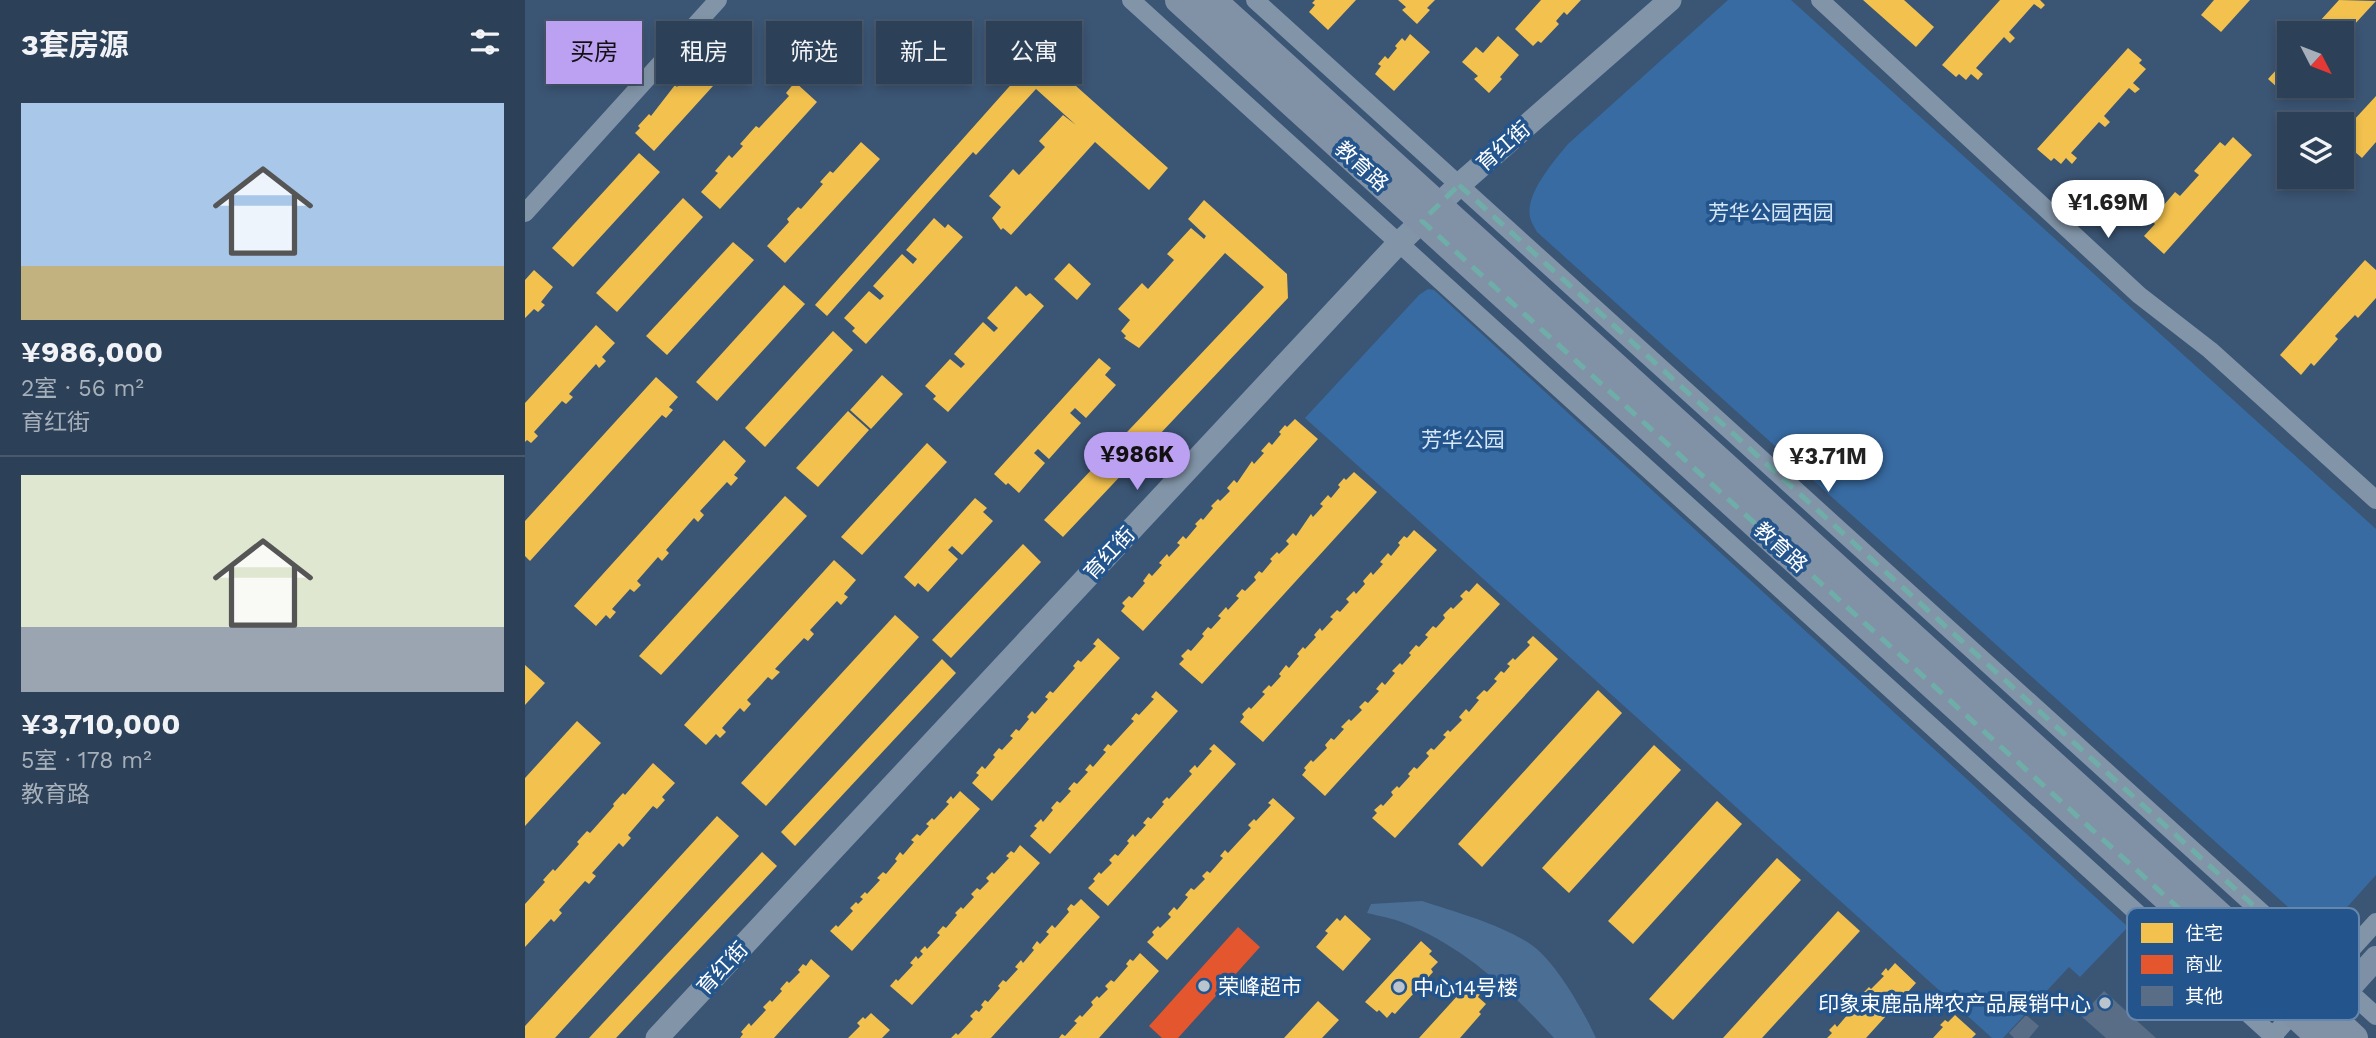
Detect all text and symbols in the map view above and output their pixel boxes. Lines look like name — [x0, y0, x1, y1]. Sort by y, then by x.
chip: 买房 — [546, 21, 642, 84]
chip: 租房 — [656, 21, 752, 84]
chip: 筛选 — [766, 21, 862, 84]
chip: 新上 — [876, 21, 972, 84]
chip: 公寓 — [986, 21, 1082, 84]
north arrow — [2277, 21, 2354, 98]
map controls — [2277, 21, 2354, 189]
icon: filters — [466, 23, 504, 61]
text: 3套房源 — [21, 27, 129, 62]
button: layers — [2277, 112, 2354, 189]
street label: 育红街 — [1471, 116, 1535, 176]
street label: 教育路 — [1330, 136, 1394, 196]
icon: home — [200, 148, 326, 274]
pin: ¥1.69M — [2051, 180, 2165, 240]
text: ¥1.69M — [2067, 189, 2149, 216]
park label: 芳华公园西园 — [1708, 200, 1834, 225]
text: ¥986,000 — [21, 334, 163, 369]
text: 2室 · 56 m² — [21, 375, 144, 402]
text: 育红街 — [21, 409, 90, 436]
park label: 芳华公园 — [1421, 427, 1505, 452]
pin: ¥986K — [1088, 433, 1186, 492]
pin: ¥3.71M — [1771, 434, 1885, 494]
text: ¥986K — [1100, 441, 1174, 468]
text: ¥3.71M — [1789, 443, 1867, 470]
street label: 教育路 — [1749, 517, 1813, 577]
icon: home — [200, 520, 326, 646]
street label: 育红街 — [1078, 521, 1140, 585]
text: ¥3,710,000 — [21, 706, 181, 741]
text: 5室 · 178 m² — [21, 747, 152, 774]
text: 教育路 — [21, 781, 90, 808]
legend — [2127, 908, 2359, 1020]
text: 住宅 — [2185, 922, 2223, 945]
street label: 育红街 — [691, 936, 753, 1000]
text: 商业 — [2185, 953, 2223, 976]
place label: 荣峰超市 — [1218, 974, 1302, 999]
place label: 中心14号楼 — [1413, 975, 1518, 1000]
marker: 荣峰超市 — [1196, 978, 1212, 994]
marker: 中心14号楼 — [1391, 979, 1407, 995]
text: 其他 — [2185, 985, 2223, 1008]
place label: 印象束鹿品牌农产品展销中心 — [1818, 991, 2091, 1016]
marker: 印象束鹿品牌农产品展销中心 — [2097, 995, 2113, 1011]

